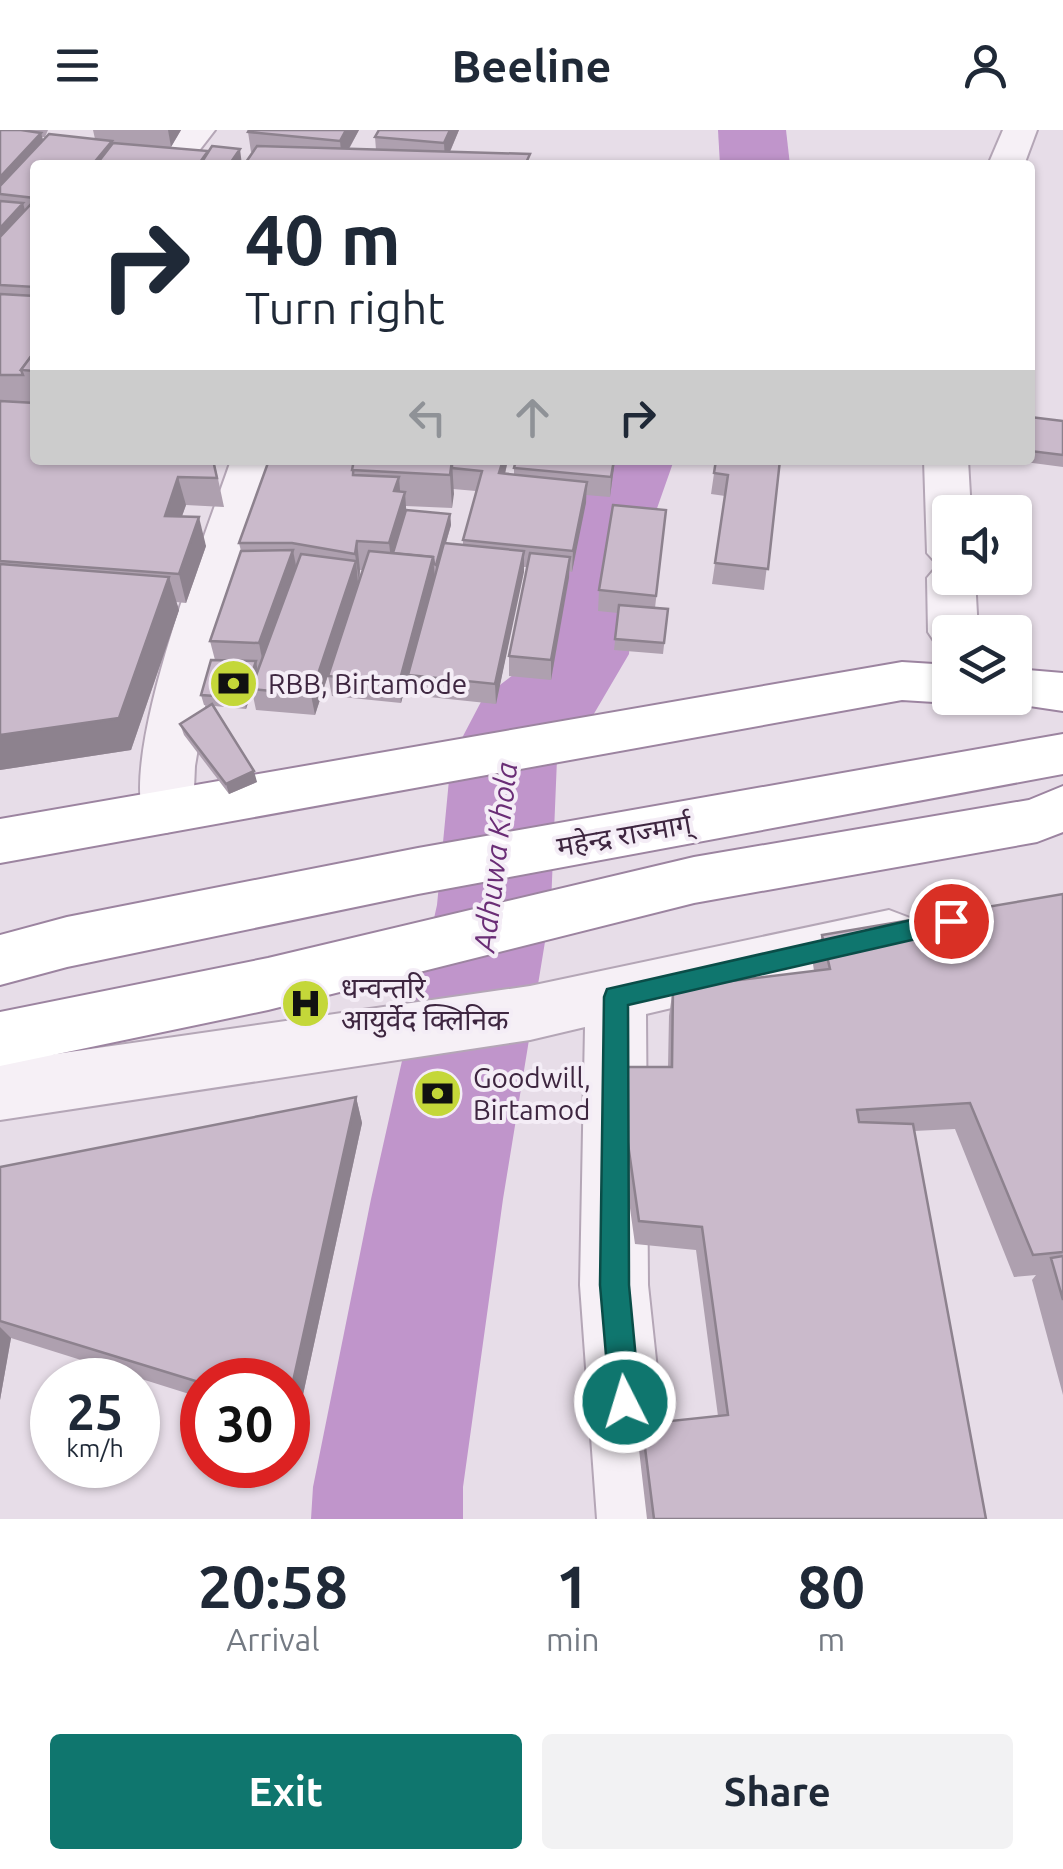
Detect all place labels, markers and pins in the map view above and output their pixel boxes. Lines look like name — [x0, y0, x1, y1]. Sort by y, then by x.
bank icon: RBB, Birtamode — [207, 658, 259, 710]
place label: RBB, Birtamode — [268, 668, 467, 699]
pin — [909, 879, 994, 964]
place label: धन्वन्तरि आयुर्वेद क्लिनिक — [341, 972, 509, 1038]
hospital icon: धन्वन्तरि आयुर्वेद क्लिनिक — [280, 978, 332, 1030]
place label: Goodwill, Birtamod — [473, 1062, 591, 1125]
bank icon: Goodwill, Birtamod — [412, 1068, 464, 1120]

